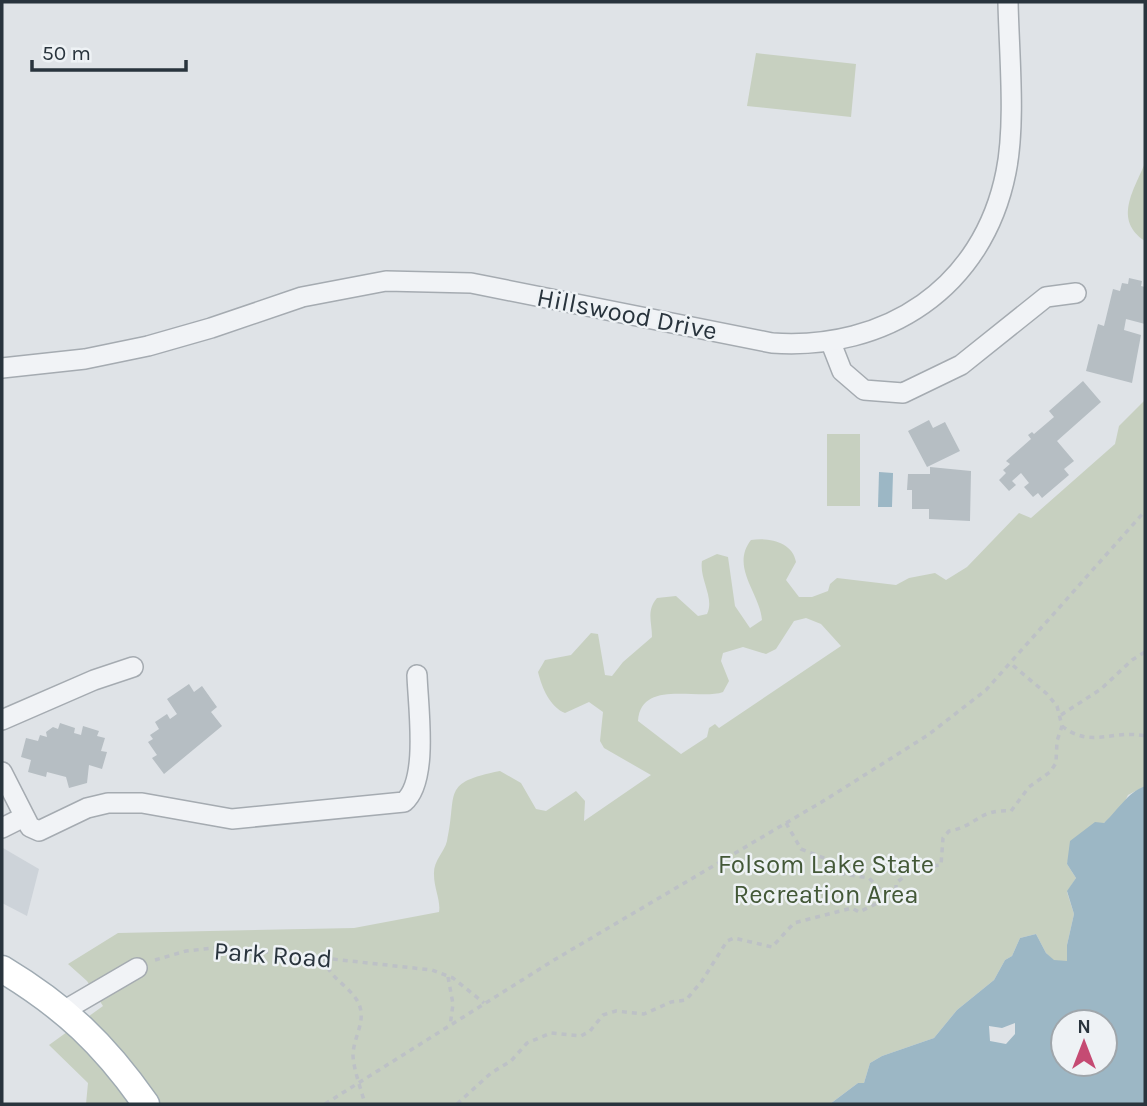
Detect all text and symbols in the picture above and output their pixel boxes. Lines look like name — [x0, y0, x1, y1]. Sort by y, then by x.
scale bar — [32, 28, 186, 72]
text: 50 m — [42, 41, 91, 65]
street label: Hillswood Drive — [534, 281, 720, 347]
park label: Folsom Lake State Recreation Area — [718, 849, 934, 910]
street label: Park Road — [213, 935, 333, 975]
north arrow — [1049, 1008, 1119, 1078]
text: N — [1077, 1016, 1091, 1038]

